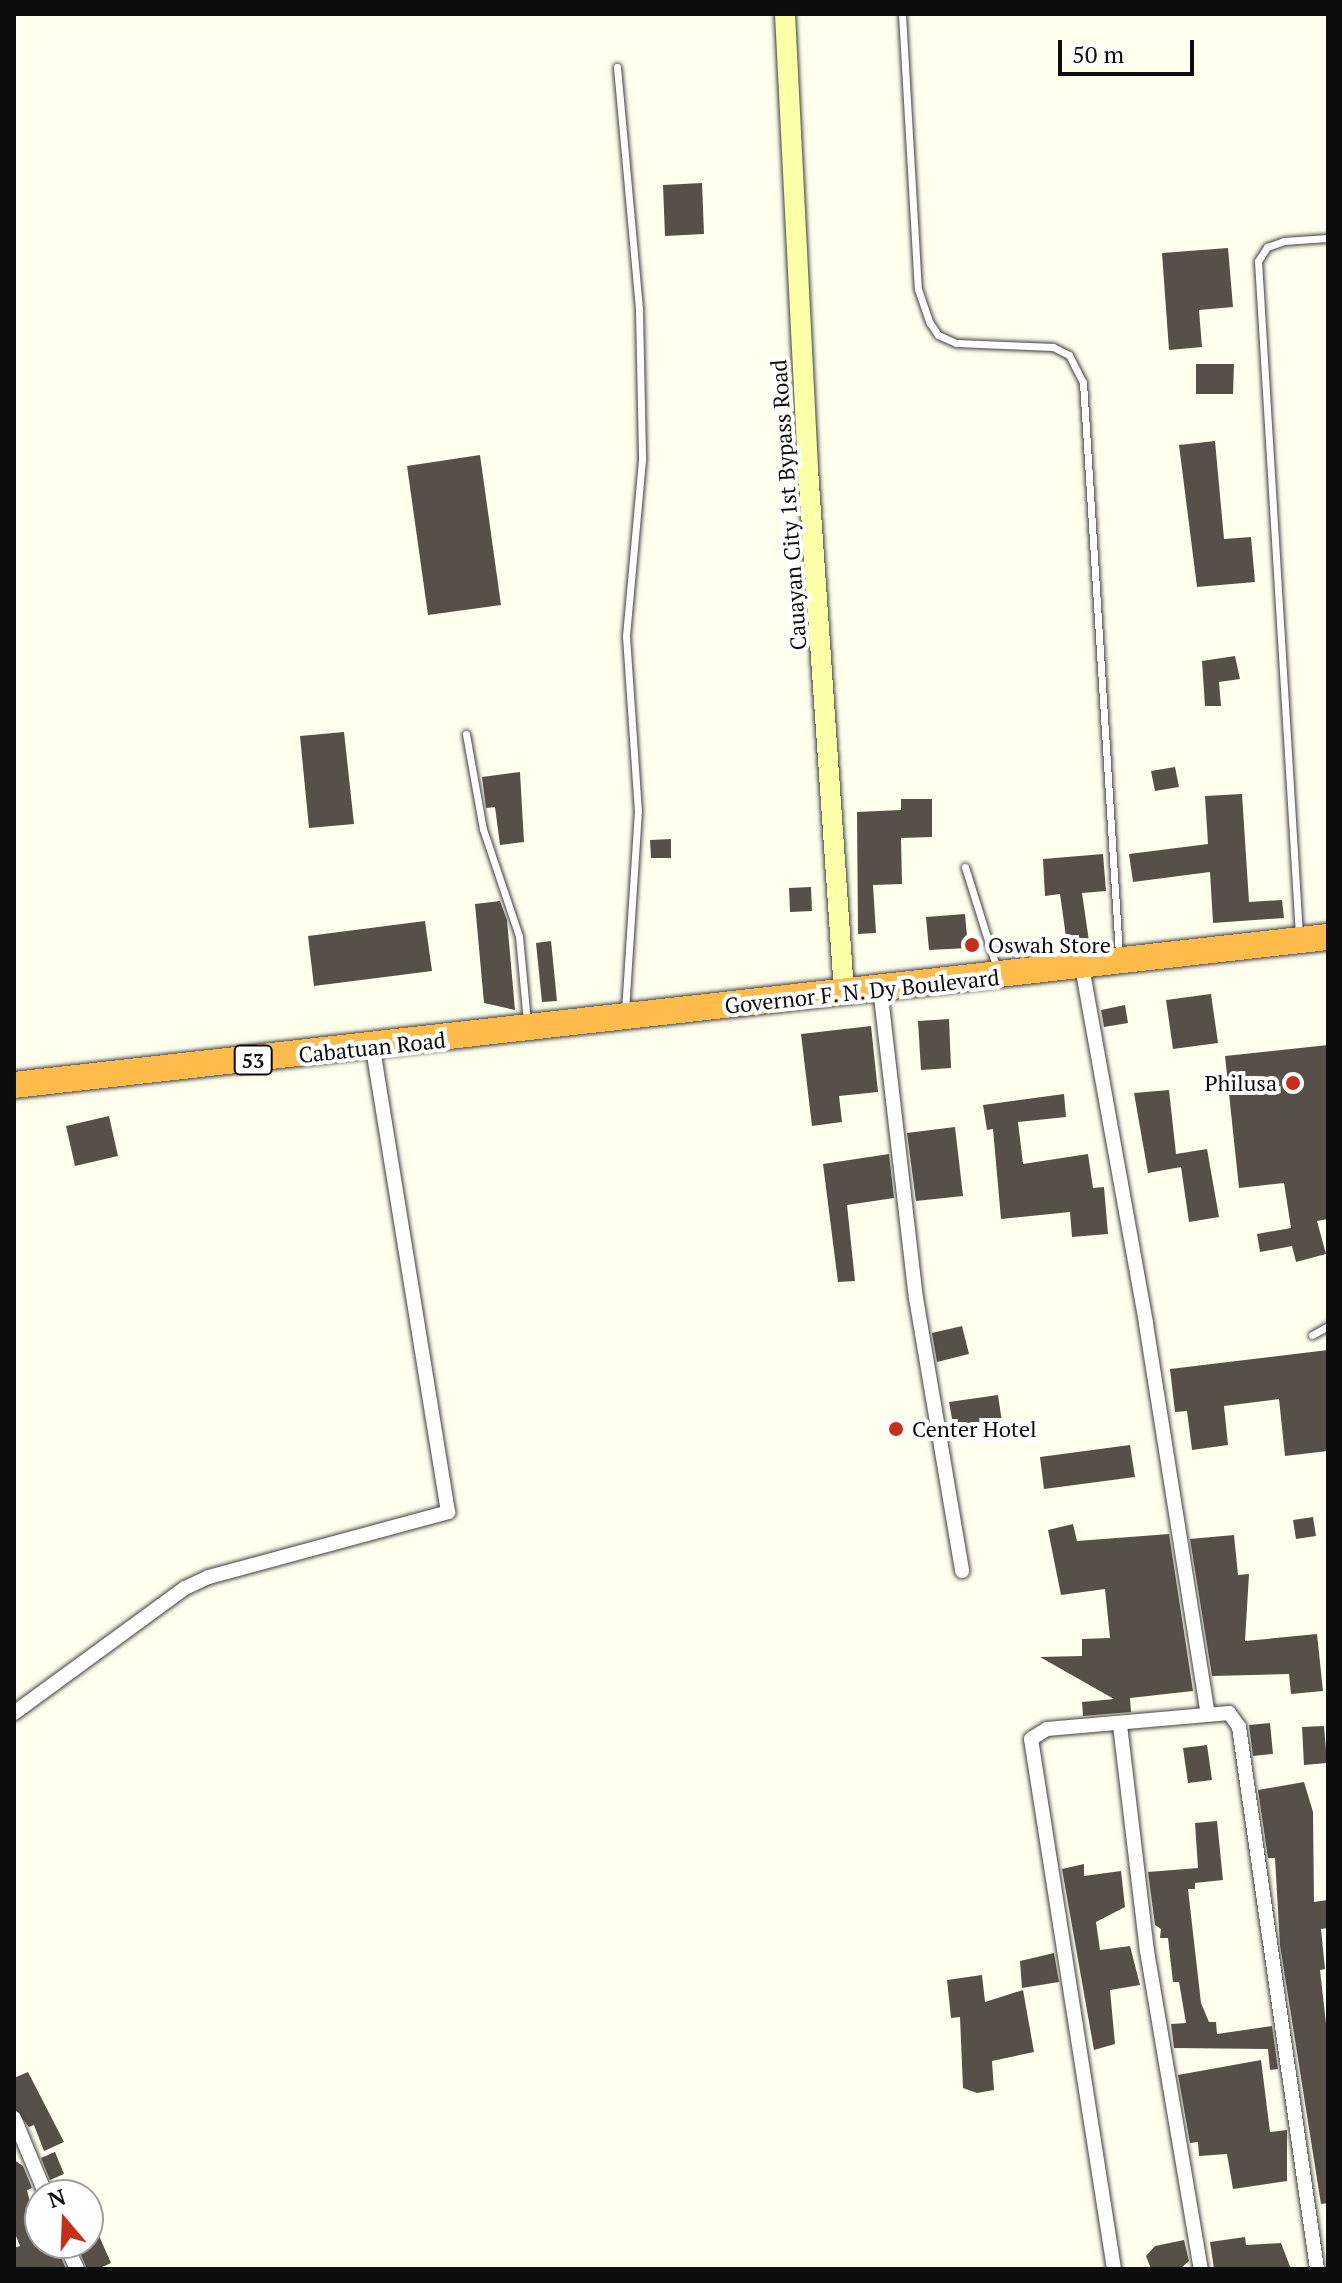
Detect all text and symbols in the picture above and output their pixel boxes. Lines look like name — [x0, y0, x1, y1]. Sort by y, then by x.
scale bar — [1062, 24, 1198, 74]
text: 50 m — [1072, 38, 1124, 70]
street label: Cauayan City 1st Bypass Road — [765, 359, 811, 651]
place label: Oswah Store — [988, 932, 1111, 958]
marker: Oswah Store — [963, 936, 981, 954]
street label: Governor F. N. Dy Boulevard — [722, 963, 1002, 1019]
street label: Cabatuan Road — [297, 1026, 447, 1068]
road number: 53 — [233, 1044, 273, 1076]
place label: Philusa — [1204, 1070, 1277, 1096]
marker: Philusa — [1284, 1074, 1302, 1092]
place label: Center Hotel — [912, 1416, 1037, 1442]
marker: Center Hotel — [887, 1420, 905, 1438]
north arrow — [24, 2179, 104, 2259]
text: N — [44, 2181, 69, 2214]

